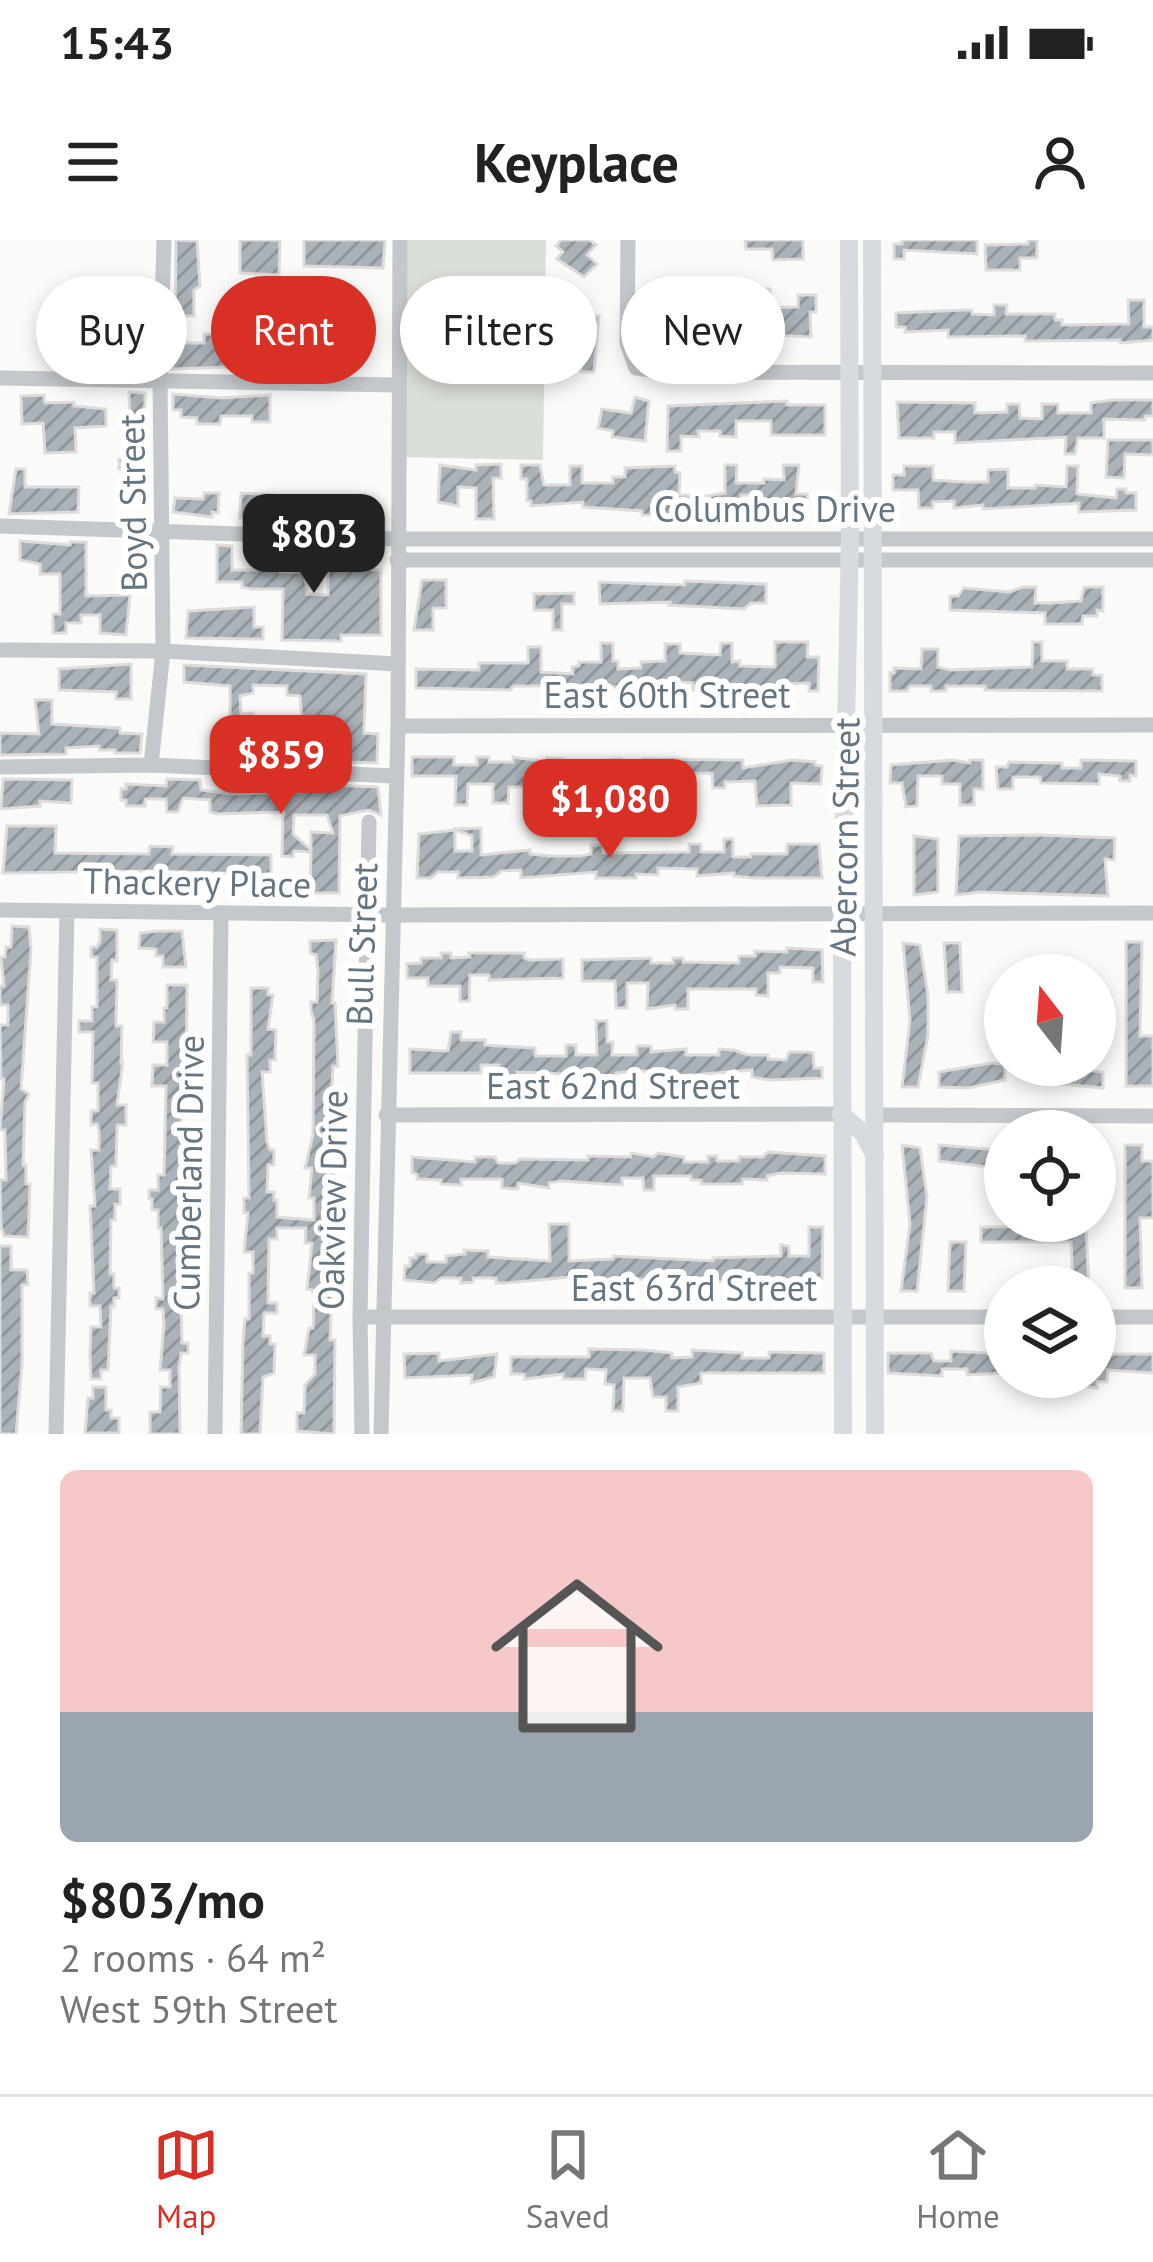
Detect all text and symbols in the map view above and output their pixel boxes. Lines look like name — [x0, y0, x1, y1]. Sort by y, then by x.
text: 15:43 — [60, 13, 174, 71]
text: Keyplace — [474, 127, 679, 197]
icon: menu — [60, 129, 126, 195]
icon: person — [1027, 129, 1093, 195]
chip: Buy — [36, 276, 187, 384]
chip: Rent — [211, 276, 376, 384]
chip: Filters — [400, 276, 597, 384]
chip: New — [621, 276, 785, 384]
street label: Boyd Street — [107, 414, 157, 592]
street label: Columbus Drive — [654, 485, 896, 532]
pin: $803 — [243, 494, 385, 596]
text: $803 — [270, 507, 358, 558]
street label: East 60th Street — [544, 671, 790, 718]
pin: $859 — [210, 715, 352, 817]
street label: Abercorn Street — [818, 717, 870, 957]
text: $859 — [237, 728, 325, 779]
pin: $1,080 — [512, 759, 708, 861]
text: $1,080 — [550, 772, 670, 823]
street label: Thackery Place — [82, 857, 312, 907]
street label: Bull Street — [335, 862, 387, 1026]
north arrow — [984, 954, 1116, 1086]
map controls — [984, 954, 1116, 1398]
street label: Cumberland Drive — [162, 1034, 214, 1312]
street label: East 62nd Street — [486, 1062, 740, 1109]
street label: Oakview Drive — [307, 1089, 357, 1311]
button: locate — [984, 1110, 1116, 1242]
street label: East 63rd Street — [571, 1264, 817, 1311]
button: layers — [984, 1266, 1116, 1398]
icon: home — [469, 1548, 685, 1764]
text: $803/mo — [60, 1866, 265, 1932]
text: 2 rooms · 64 m² — [60, 1932, 326, 1983]
text: West 59th Street — [60, 1983, 338, 2034]
tab: Map — [153, 2122, 219, 2237]
tab: Saved — [526, 2122, 610, 2237]
tab: Home — [916, 2122, 1000, 2237]

